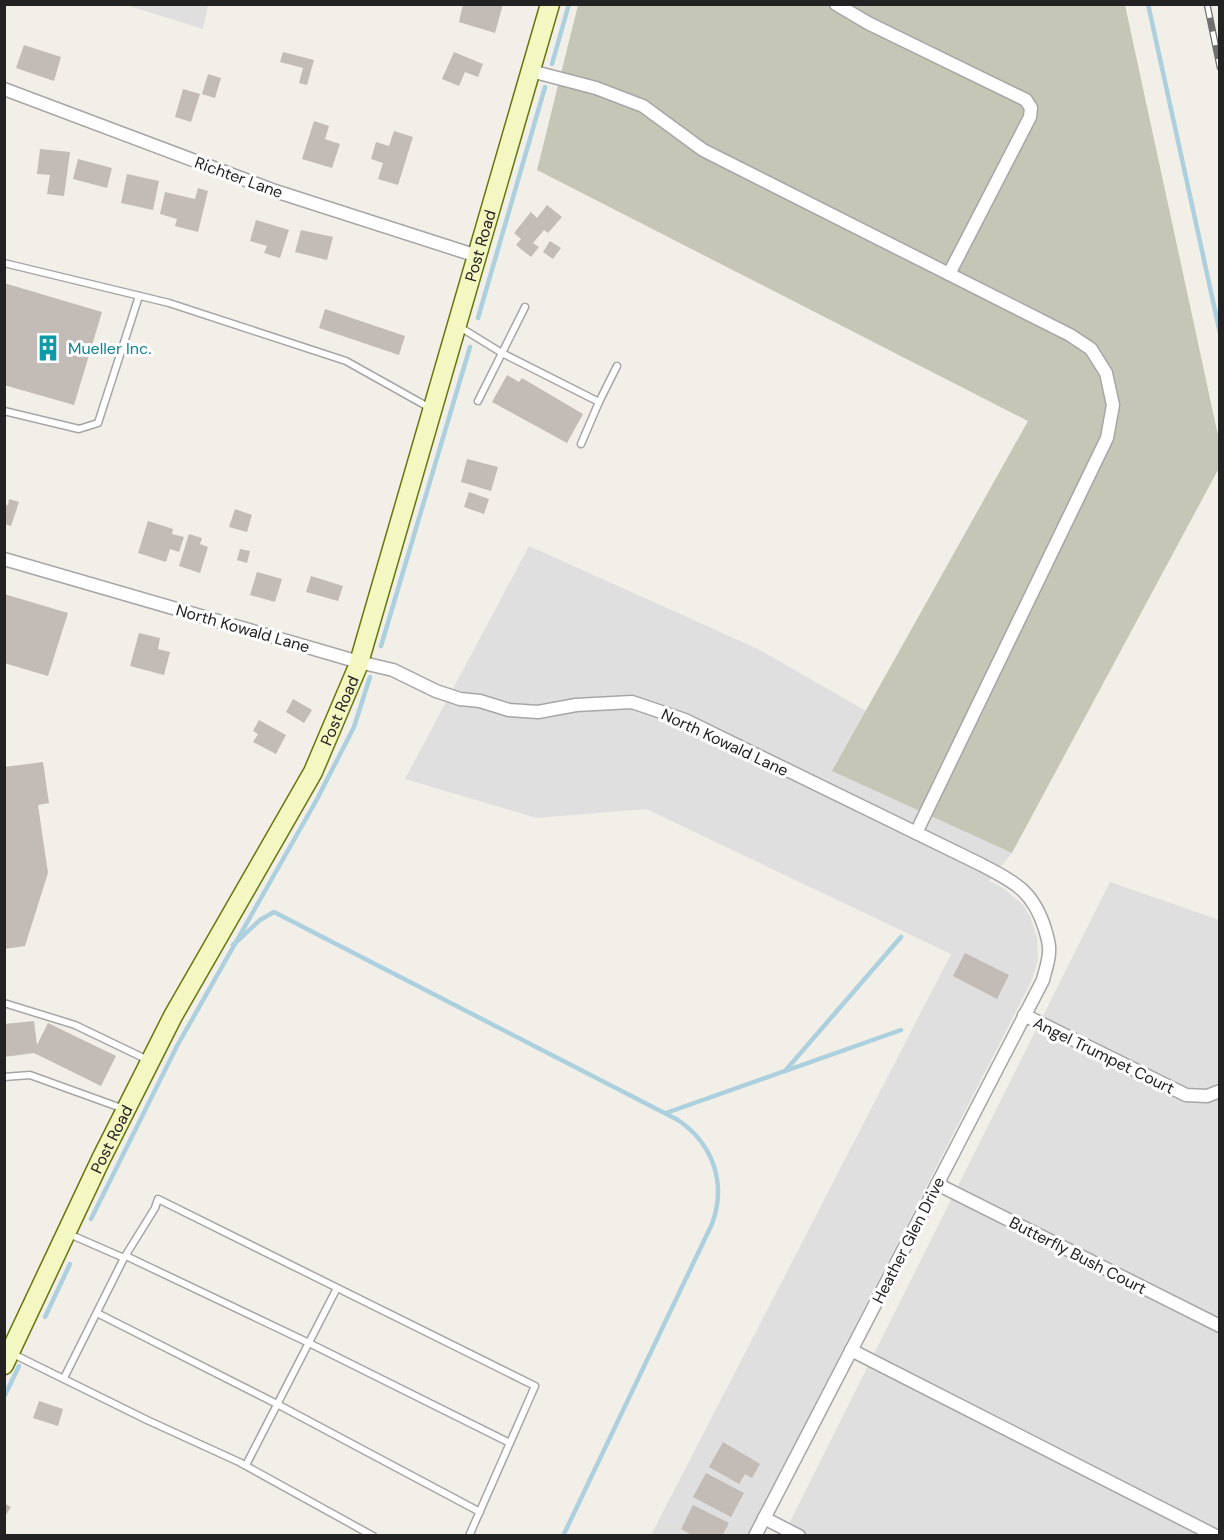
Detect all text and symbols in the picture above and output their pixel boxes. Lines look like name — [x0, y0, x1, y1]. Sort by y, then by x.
street label: Richter Lane — [192, 152, 286, 203]
street label: Post Road — [460, 207, 501, 284]
building icon: Mueller Inc. — [33, 333, 63, 363]
place label: Mueller Inc. — [68, 338, 151, 359]
street label: North Kowald Lane — [174, 599, 312, 658]
street label: Post Road — [316, 673, 364, 749]
street label: North Kowald Lane — [658, 704, 792, 781]
street label: Angel Trumpet Court — [1030, 1012, 1178, 1099]
street label: Post Road — [86, 1102, 137, 1177]
street label: Heather Glen Drive — [867, 1173, 949, 1307]
street label: Butterfly Bush Court — [1006, 1212, 1150, 1299]

